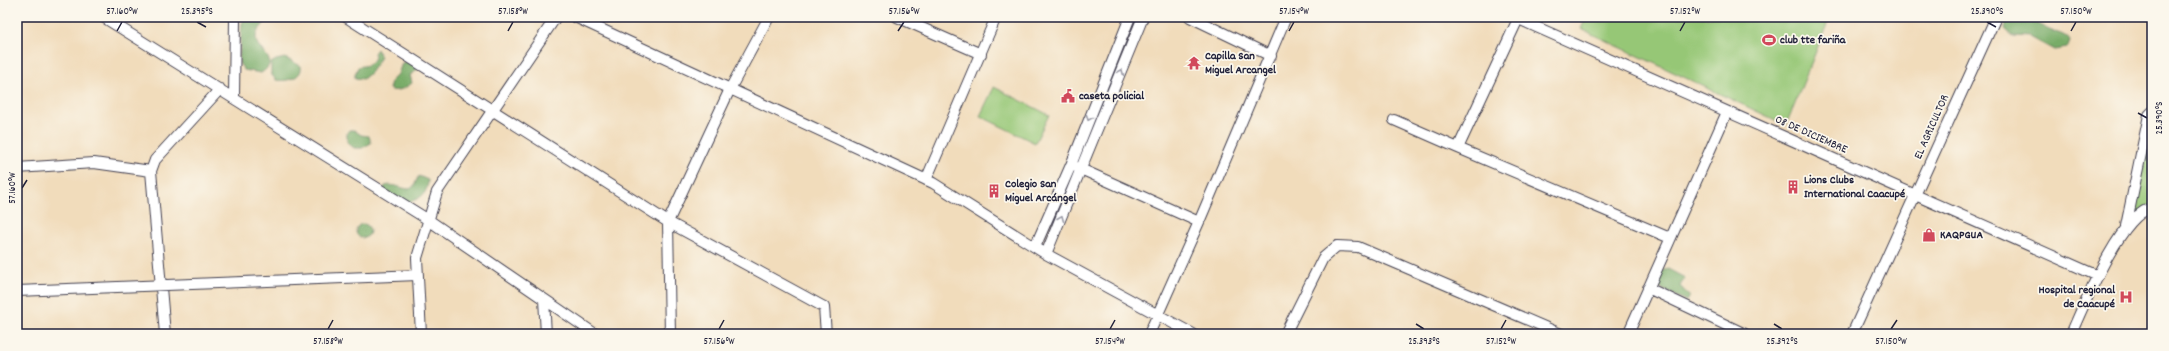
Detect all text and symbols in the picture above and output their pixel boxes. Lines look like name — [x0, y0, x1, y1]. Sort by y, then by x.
text: 57.160°W — [106, 5, 138, 19]
text: 25.395°S — [181, 5, 213, 19]
text: 57.158°W — [498, 5, 528, 19]
text: 57.156°W — [889, 5, 920, 19]
text: 57.154°W — [1279, 5, 1309, 19]
text: 57.152°W — [1670, 5, 1700, 19]
text: 25.390°S — [1971, 5, 2003, 19]
text: 57.150°W — [2060, 5, 2092, 19]
sports icon: club tte fariña — [1761, 32, 1777, 48]
place label: club tte fariña — [1780, 32, 1847, 49]
place label: Capilla San Miguel Arcangel — [1205, 48, 1276, 79]
temple icon: Capilla San Miguel Arcangel — [1186, 55, 1202, 71]
one-way arrow — [1116, 68, 1124, 75]
public building icon: caseta policial — [1060, 88, 1076, 104]
place label: caseta policial — [1079, 88, 1144, 105]
street label: EL AGRICULTOR — [1910, 92, 1954, 162]
text: 25.390°S — [2153, 102, 2167, 134]
street label: 08 DE DICIEMBRE — [1772, 111, 1850, 159]
one-way arrow — [1086, 115, 1094, 122]
text: 57.160°W — [6, 172, 20, 204]
place label: Lions Clubs International Caacupé — [1804, 172, 1905, 203]
place label: Colegio San Miguel Arcángel — [1005, 176, 1076, 207]
building icon: Lions Clubs International Caacupé — [1785, 179, 1801, 195]
building icon: Colegio San Miguel Arcángel — [986, 183, 1002, 199]
one-way arrow — [1056, 214, 1064, 221]
shop icon: KAQPGUA — [1921, 227, 1937, 243]
place label: KAQPGUA — [1940, 227, 1983, 244]
place label: Hospital regional de Caacupé — [2039, 282, 2115, 313]
hospital icon: Hospital regional de Caacupé — [2118, 289, 2134, 305]
text: 57.158°W — [313, 335, 343, 349]
text: 57.156°W — [704, 335, 735, 349]
text: 57.154°W — [1095, 335, 1125, 349]
text: 25.393°S — [1408, 335, 1440, 349]
text: 57.152°W — [1486, 335, 1516, 349]
text: 25.392°S — [1766, 335, 1798, 349]
text: 57.150°W — [1875, 335, 1907, 349]

